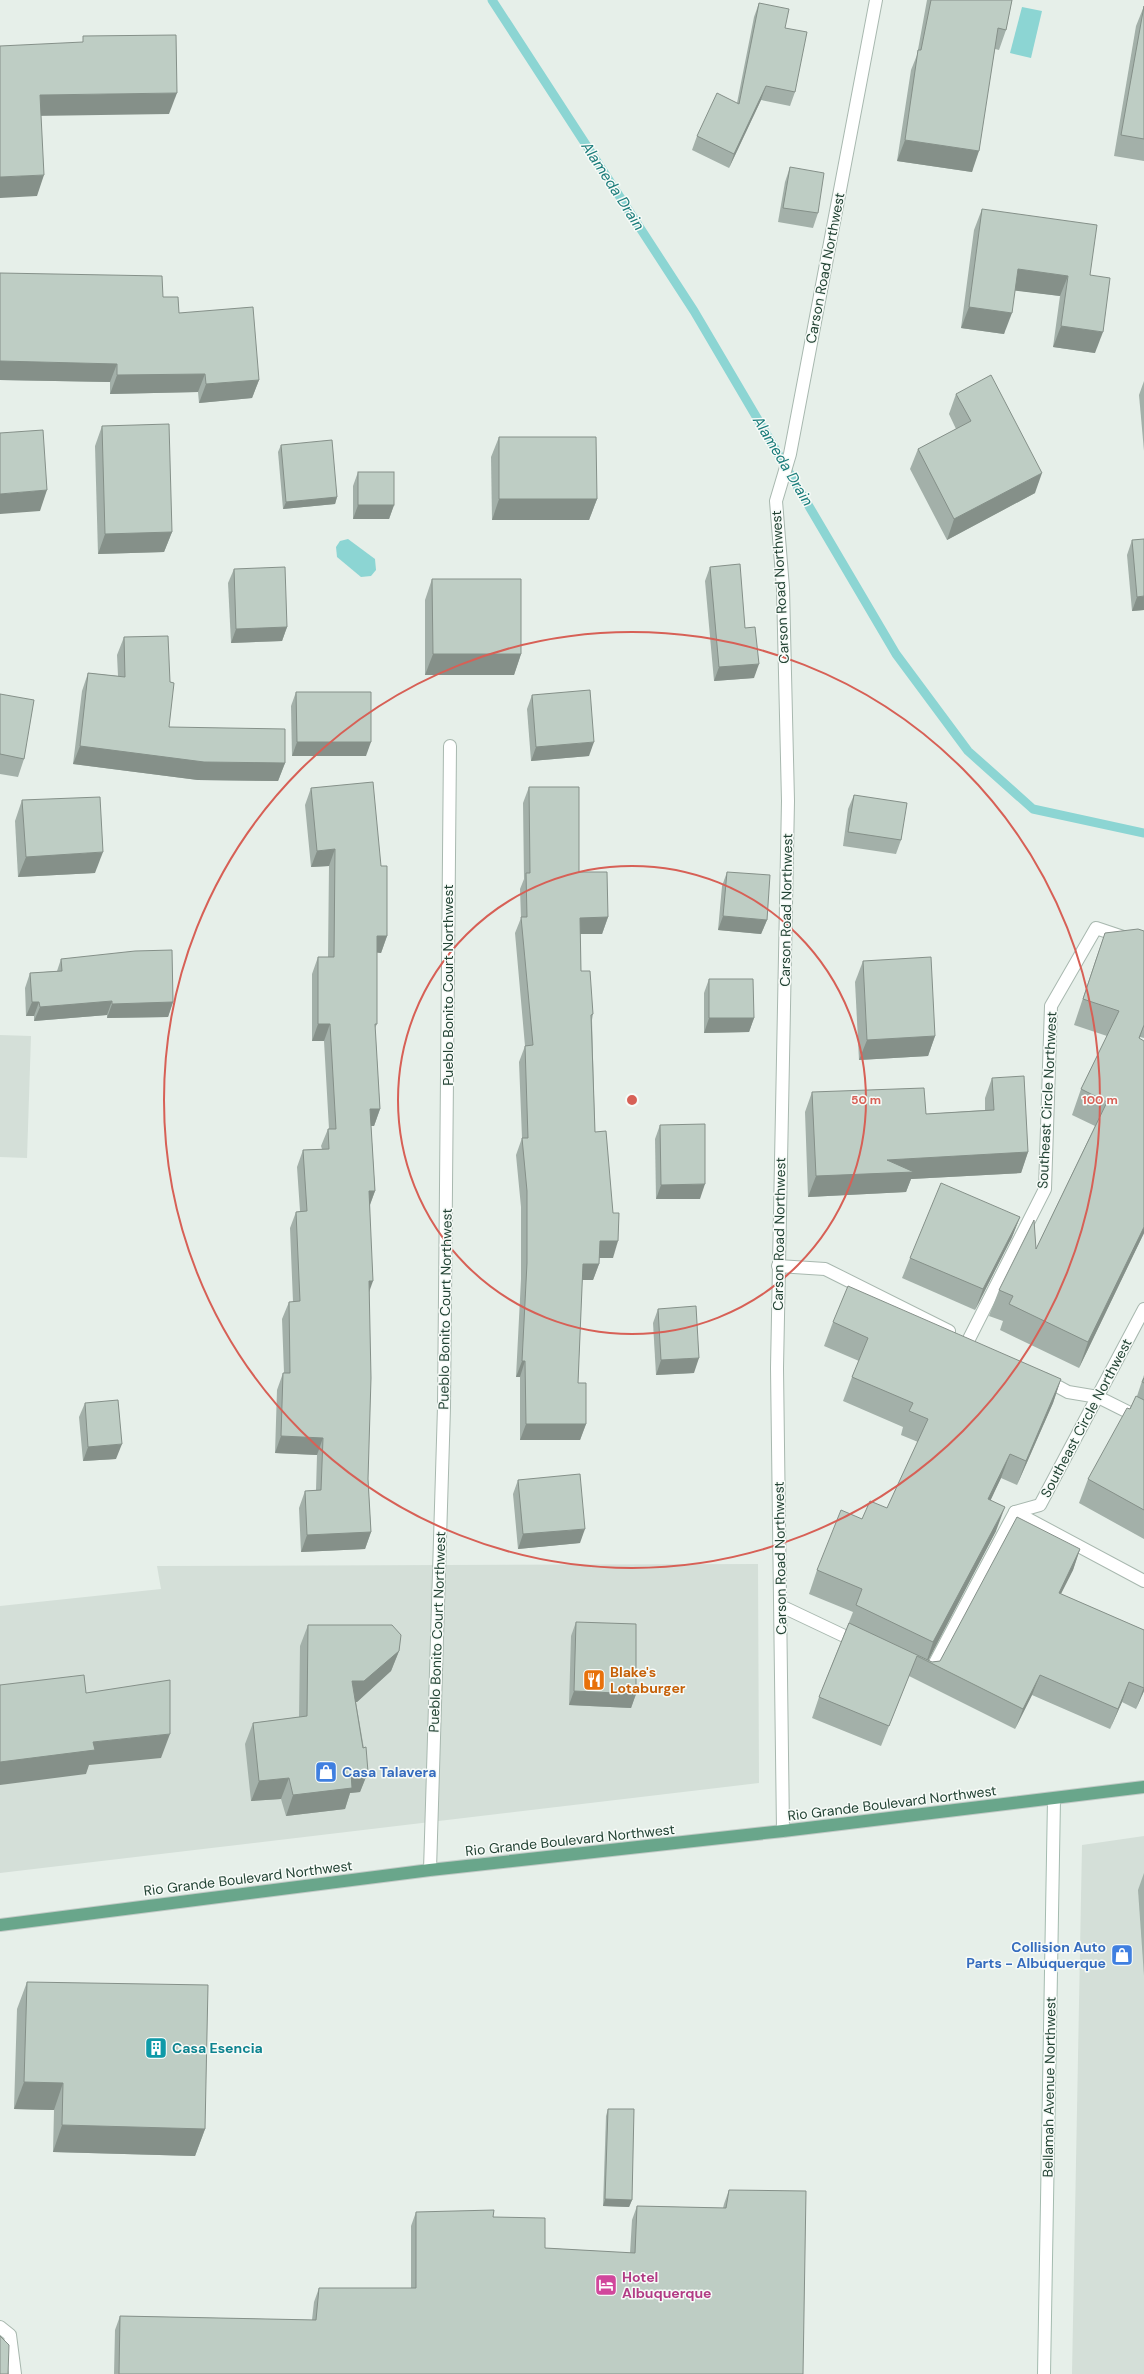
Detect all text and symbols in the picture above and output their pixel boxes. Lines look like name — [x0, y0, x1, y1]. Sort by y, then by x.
water label: Alameda Drain — [576, 137, 649, 234]
street label: Carson Road Northwest — [802, 191, 848, 345]
water label: Alameda Drain — [748, 411, 818, 510]
street label: Carson Road Northwest — [767, 510, 793, 664]
street label: Carson Road Northwest — [776, 833, 796, 987]
street label: Pueblo Bonito Court Northwest — [439, 884, 457, 1086]
street label: Southeast Circle Northwest — [1033, 1011, 1061, 1189]
text: 50 m — [851, 1092, 881, 1108]
text: 100 m — [1082, 1092, 1118, 1108]
centre of rings — [625, 1093, 639, 1107]
street label: Carson Road Northwest — [769, 1157, 789, 1311]
street label: Pueblo Bonito Court Northwest — [434, 1208, 456, 1410]
street label: Southeast Circle Northwest — [1036, 1335, 1136, 1501]
street label: Carson Road Northwest — [770, 1481, 790, 1635]
street label: Pueblo Bonito Court Northwest — [424, 1531, 450, 1733]
place label: Blake's Lotaburger — [610, 1663, 686, 1697]
restaurant icon: Blake's Lotaburger — [581, 1667, 607, 1693]
shop icon: Casa Talavera — [313, 1759, 339, 1785]
place label: Casa Talavera — [342, 1763, 437, 1781]
street label: Rio Grande Boulevard Northwest — [786, 1781, 998, 1825]
street label: Rio Grande Boulevard Northwest — [464, 1820, 676, 1860]
street label: Rio Grande Boulevard Northwest — [142, 1856, 354, 1900]
place label: Collision Auto Parts - Albuquerque — [966, 1938, 1106, 1972]
shop icon: Collision Auto Parts - Albuquerque — [1109, 1942, 1135, 1968]
street label: Bellamah Avenue Northwest — [1038, 1997, 1060, 2177]
building icon: Casa Esencia — [143, 2035, 169, 2061]
place label: Casa Esencia — [172, 2039, 263, 2057]
place label: Hotel Albuquerque — [622, 2268, 712, 2302]
hotel icon: Hotel Albuquerque — [593, 2272, 619, 2298]

